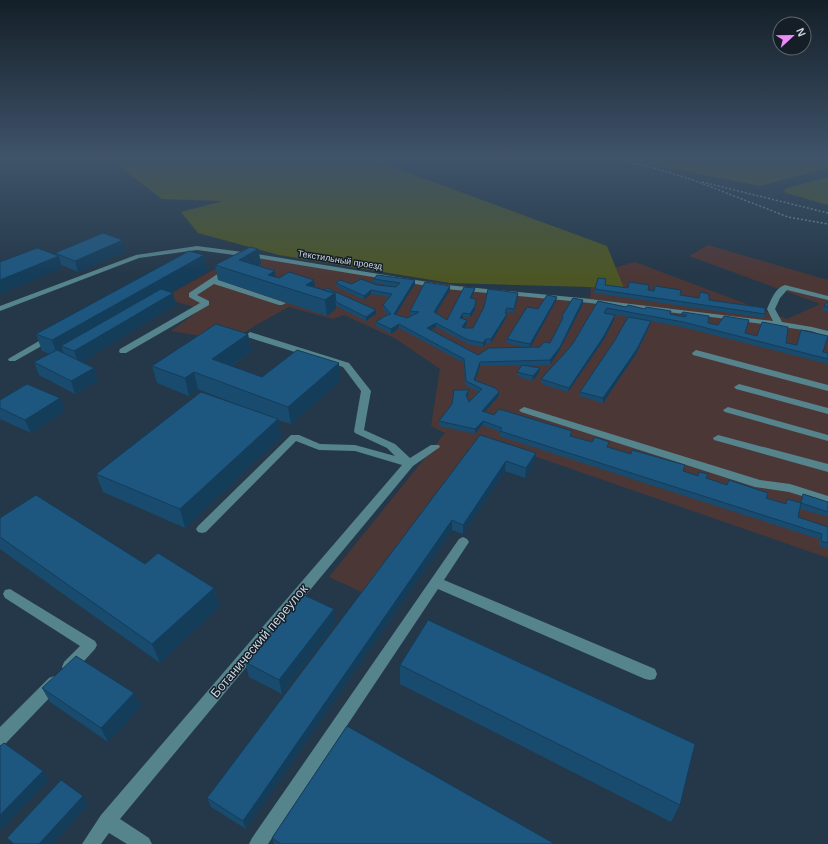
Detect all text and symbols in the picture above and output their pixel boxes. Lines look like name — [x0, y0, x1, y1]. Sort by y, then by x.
north arrow — [772, 16, 812, 56]
text: N — [794, 26, 808, 38]
street label: Текстильный проезд — [297, 248, 384, 272]
street label: Ботанический переулок — [207, 581, 311, 700]

